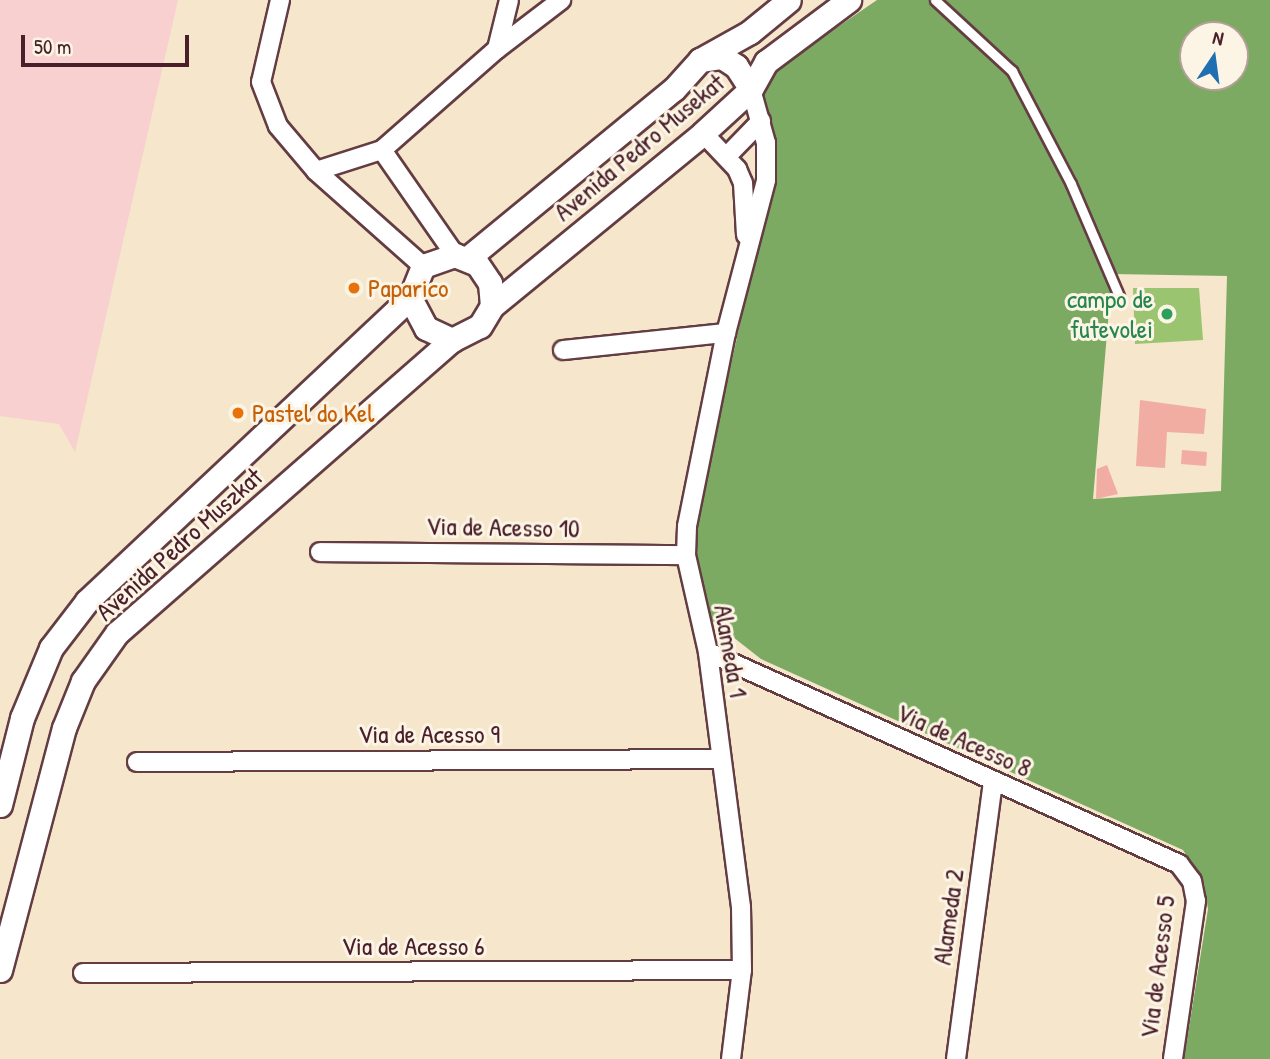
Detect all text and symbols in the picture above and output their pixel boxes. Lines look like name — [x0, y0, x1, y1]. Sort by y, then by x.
scale bar — [24, 21, 192, 65]
north arrow — [1179, 21, 1249, 91]
text: N — [1210, 24, 1226, 51]
text: 50 m — [34, 32, 71, 61]
street label: Avenida Pedro Musekat — [547, 67, 731, 227]
place label: Paparico — [368, 272, 448, 304]
marker: Paparico — [346, 280, 362, 296]
place label: campo de futevolei — [1067, 283, 1153, 344]
marker: campo de futevolei — [1159, 306, 1175, 322]
place label: Pastel do Kel — [252, 397, 374, 429]
marker: Pastel do Kel — [230, 405, 246, 421]
street label: Avenida Pedro Muszkat — [89, 461, 269, 627]
street label: Via de Acesso 10 — [426, 510, 580, 544]
street label: Alameda 1 — [708, 602, 754, 700]
street label: Via de Acesso 8 — [892, 696, 1036, 784]
street label: Via de Acesso 9 — [358, 718, 500, 750]
street label: Alameda 2 — [926, 867, 970, 967]
street label: Via de Acesso 5 — [1133, 894, 1181, 1040]
street label: Via de Acesso 6 — [341, 930, 485, 962]

